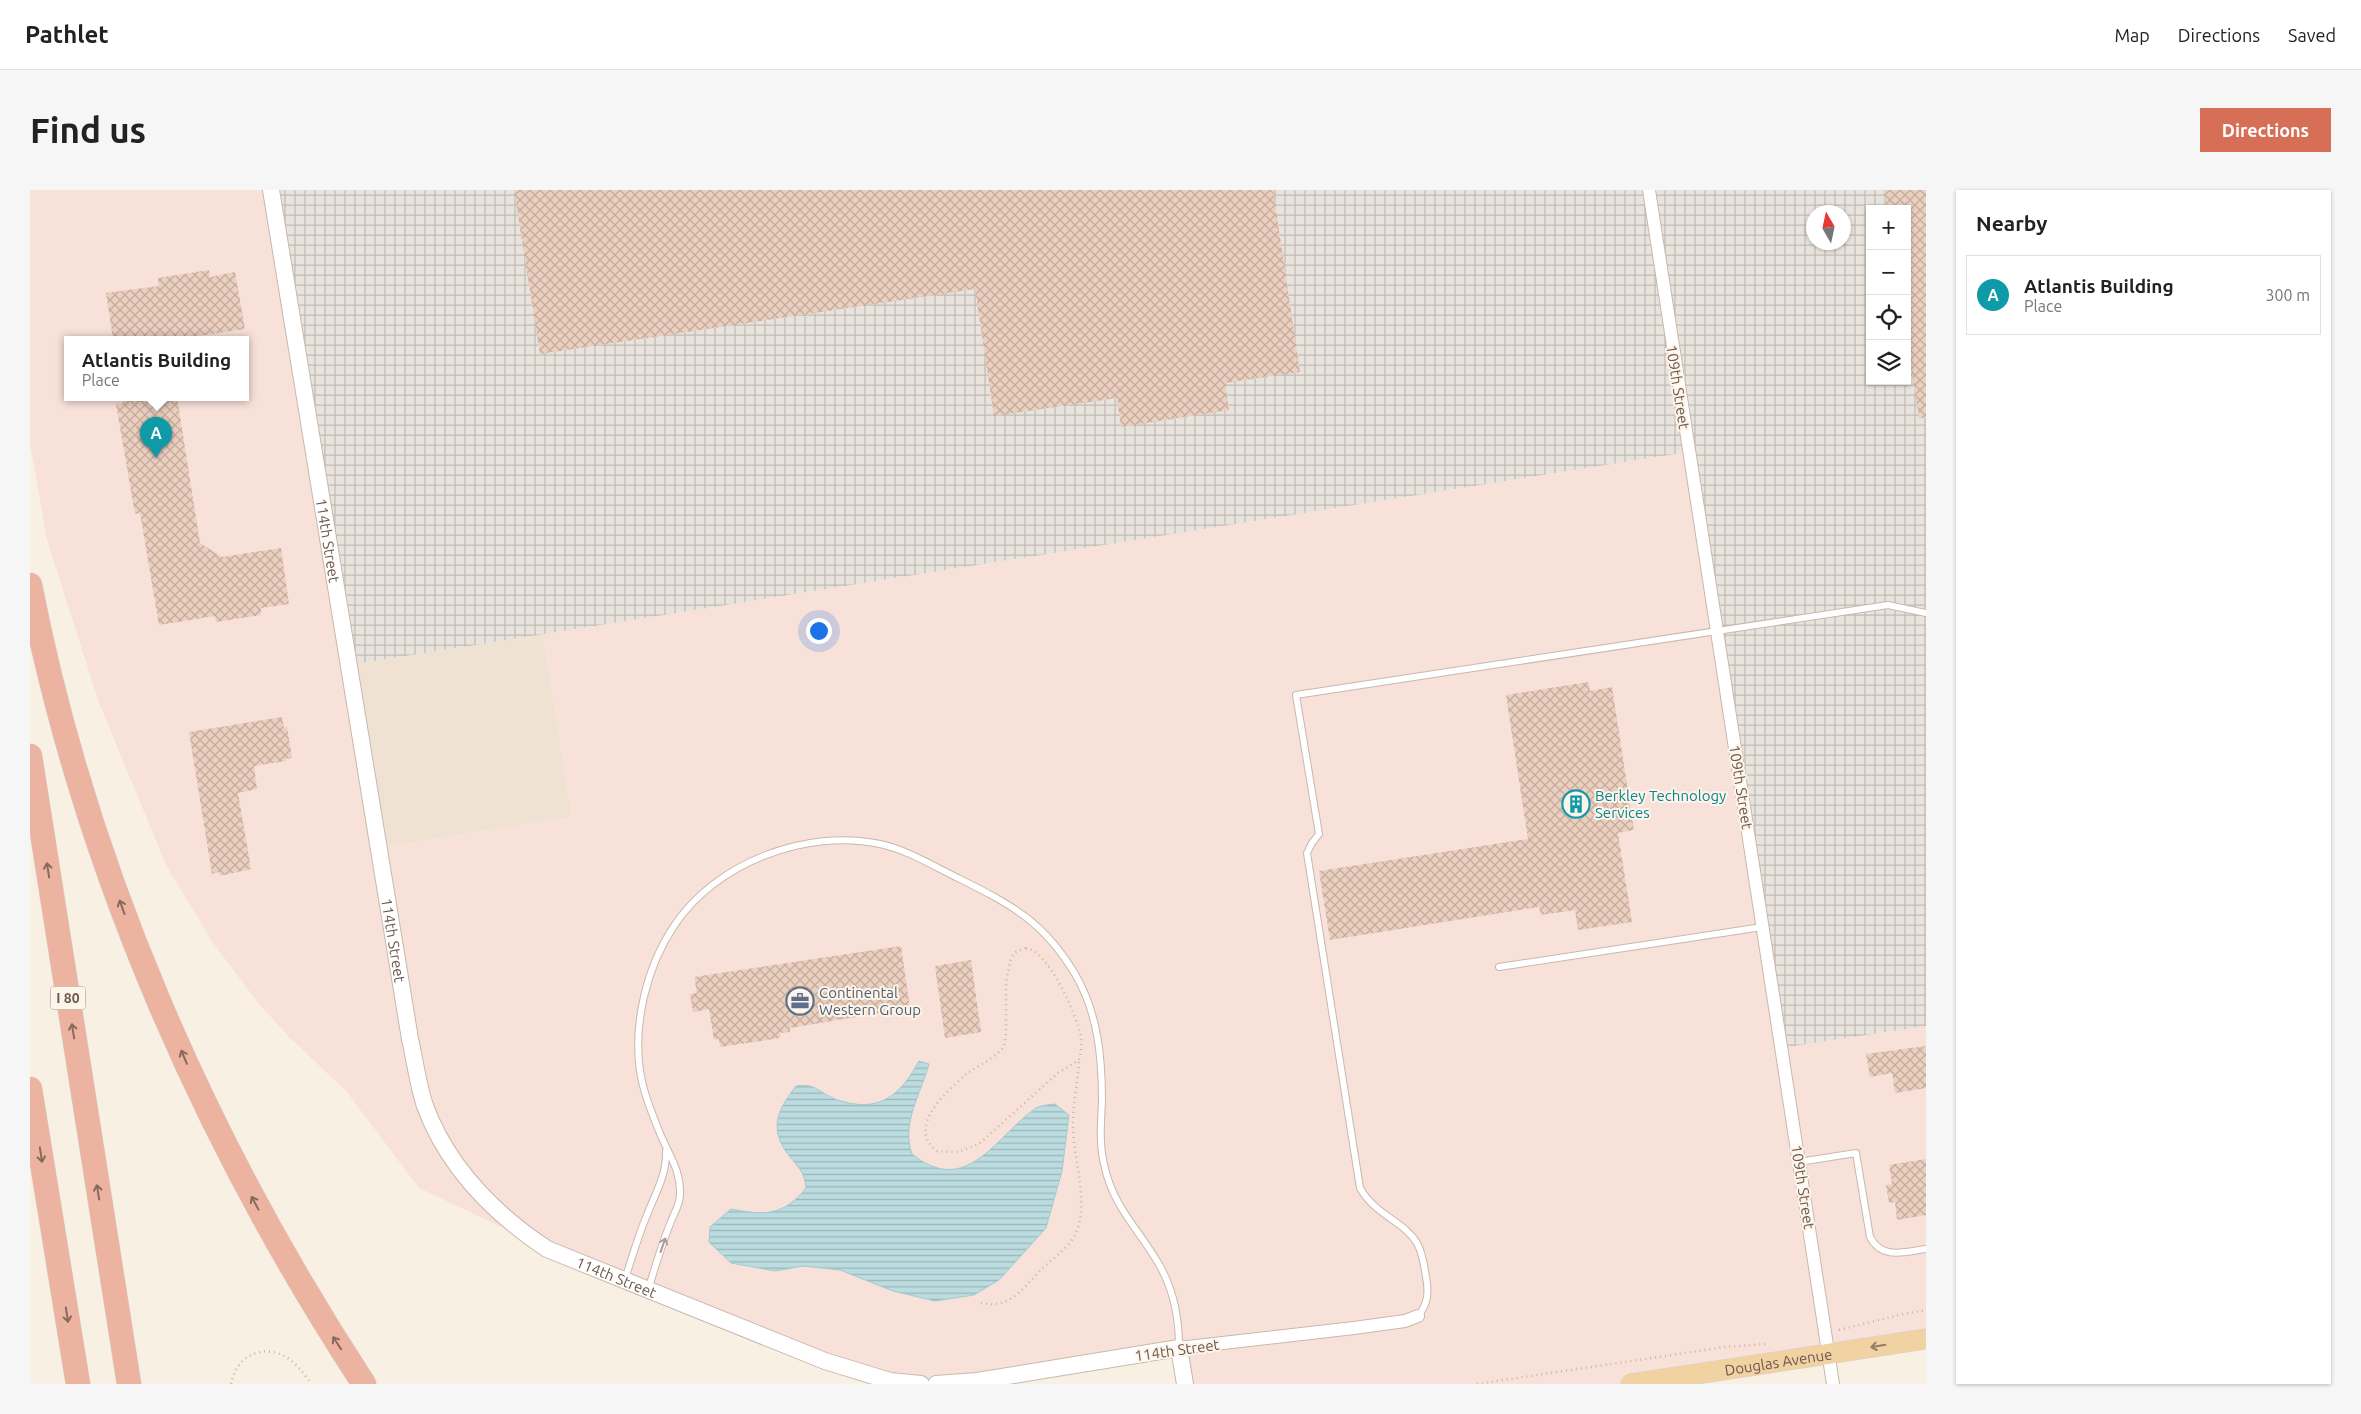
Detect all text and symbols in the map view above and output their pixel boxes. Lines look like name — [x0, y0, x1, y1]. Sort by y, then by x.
text: Pathlet — [25, 21, 109, 48]
text: Map — [2114, 25, 2150, 45]
text: Directions — [2178, 25, 2260, 45]
text: Saved — [2288, 25, 2336, 45]
button: Directions — [2200, 108, 2331, 152]
text: Find us — [30, 110, 146, 150]
north arrow — [1806, 205, 1851, 250]
map controls — [1866, 205, 1911, 385]
button: + — [1866, 205, 1911, 250]
text: Nearby — [1976, 211, 2047, 235]
button: − — [1866, 250, 1911, 295]
text: Atlantis Building — [2024, 275, 2174, 297]
text: A — [1987, 286, 1999, 304]
text: 300 m — [2265, 286, 2310, 304]
button: locate — [1866, 295, 1911, 340]
text: Place — [2024, 297, 2062, 315]
popup — [64, 336, 249, 401]
button: layers — [1866, 340, 1911, 385]
street label: 109th Street — [1663, 344, 1693, 430]
text: Atlantis Building — [82, 349, 231, 371]
text: Place — [82, 371, 120, 389]
pin: A — [140, 417, 172, 458]
street label: 114th Street — [313, 497, 344, 584]
your location — [806, 618, 832, 644]
street label: 109th Street — [1726, 744, 1756, 830]
place label: Berkley Technology Services — [1595, 787, 1726, 821]
building icon: Berkley Technology Services — [1561, 789, 1591, 819]
one-way arrow — [42, 863, 52, 879]
street label: 114th Street — [379, 897, 409, 984]
one-way arrow — [117, 900, 126, 915]
place label: Continental Western Group — [819, 984, 921, 1018]
road number: I 80 — [50, 986, 86, 1010]
office icon: Continental Western Group — [785, 986, 815, 1016]
one-way arrow — [67, 1023, 77, 1039]
one-way arrow — [178, 1050, 188, 1065]
street label: 109th Street — [1788, 1144, 1818, 1230]
one-way arrow — [36, 1146, 46, 1162]
one-way arrow — [92, 1184, 102, 1200]
one-way arrow — [250, 1196, 259, 1211]
one-way arrow — [658, 1237, 668, 1253]
street label: 114th Street — [574, 1253, 659, 1301]
one-way arrow — [63, 1307, 73, 1323]
street label: 114th Street — [1134, 1336, 1220, 1364]
one-way arrow — [332, 1337, 342, 1351]
one-way arrow — [1870, 1342, 1886, 1352]
street label: Douglas Avenue — [1723, 1345, 1833, 1378]

